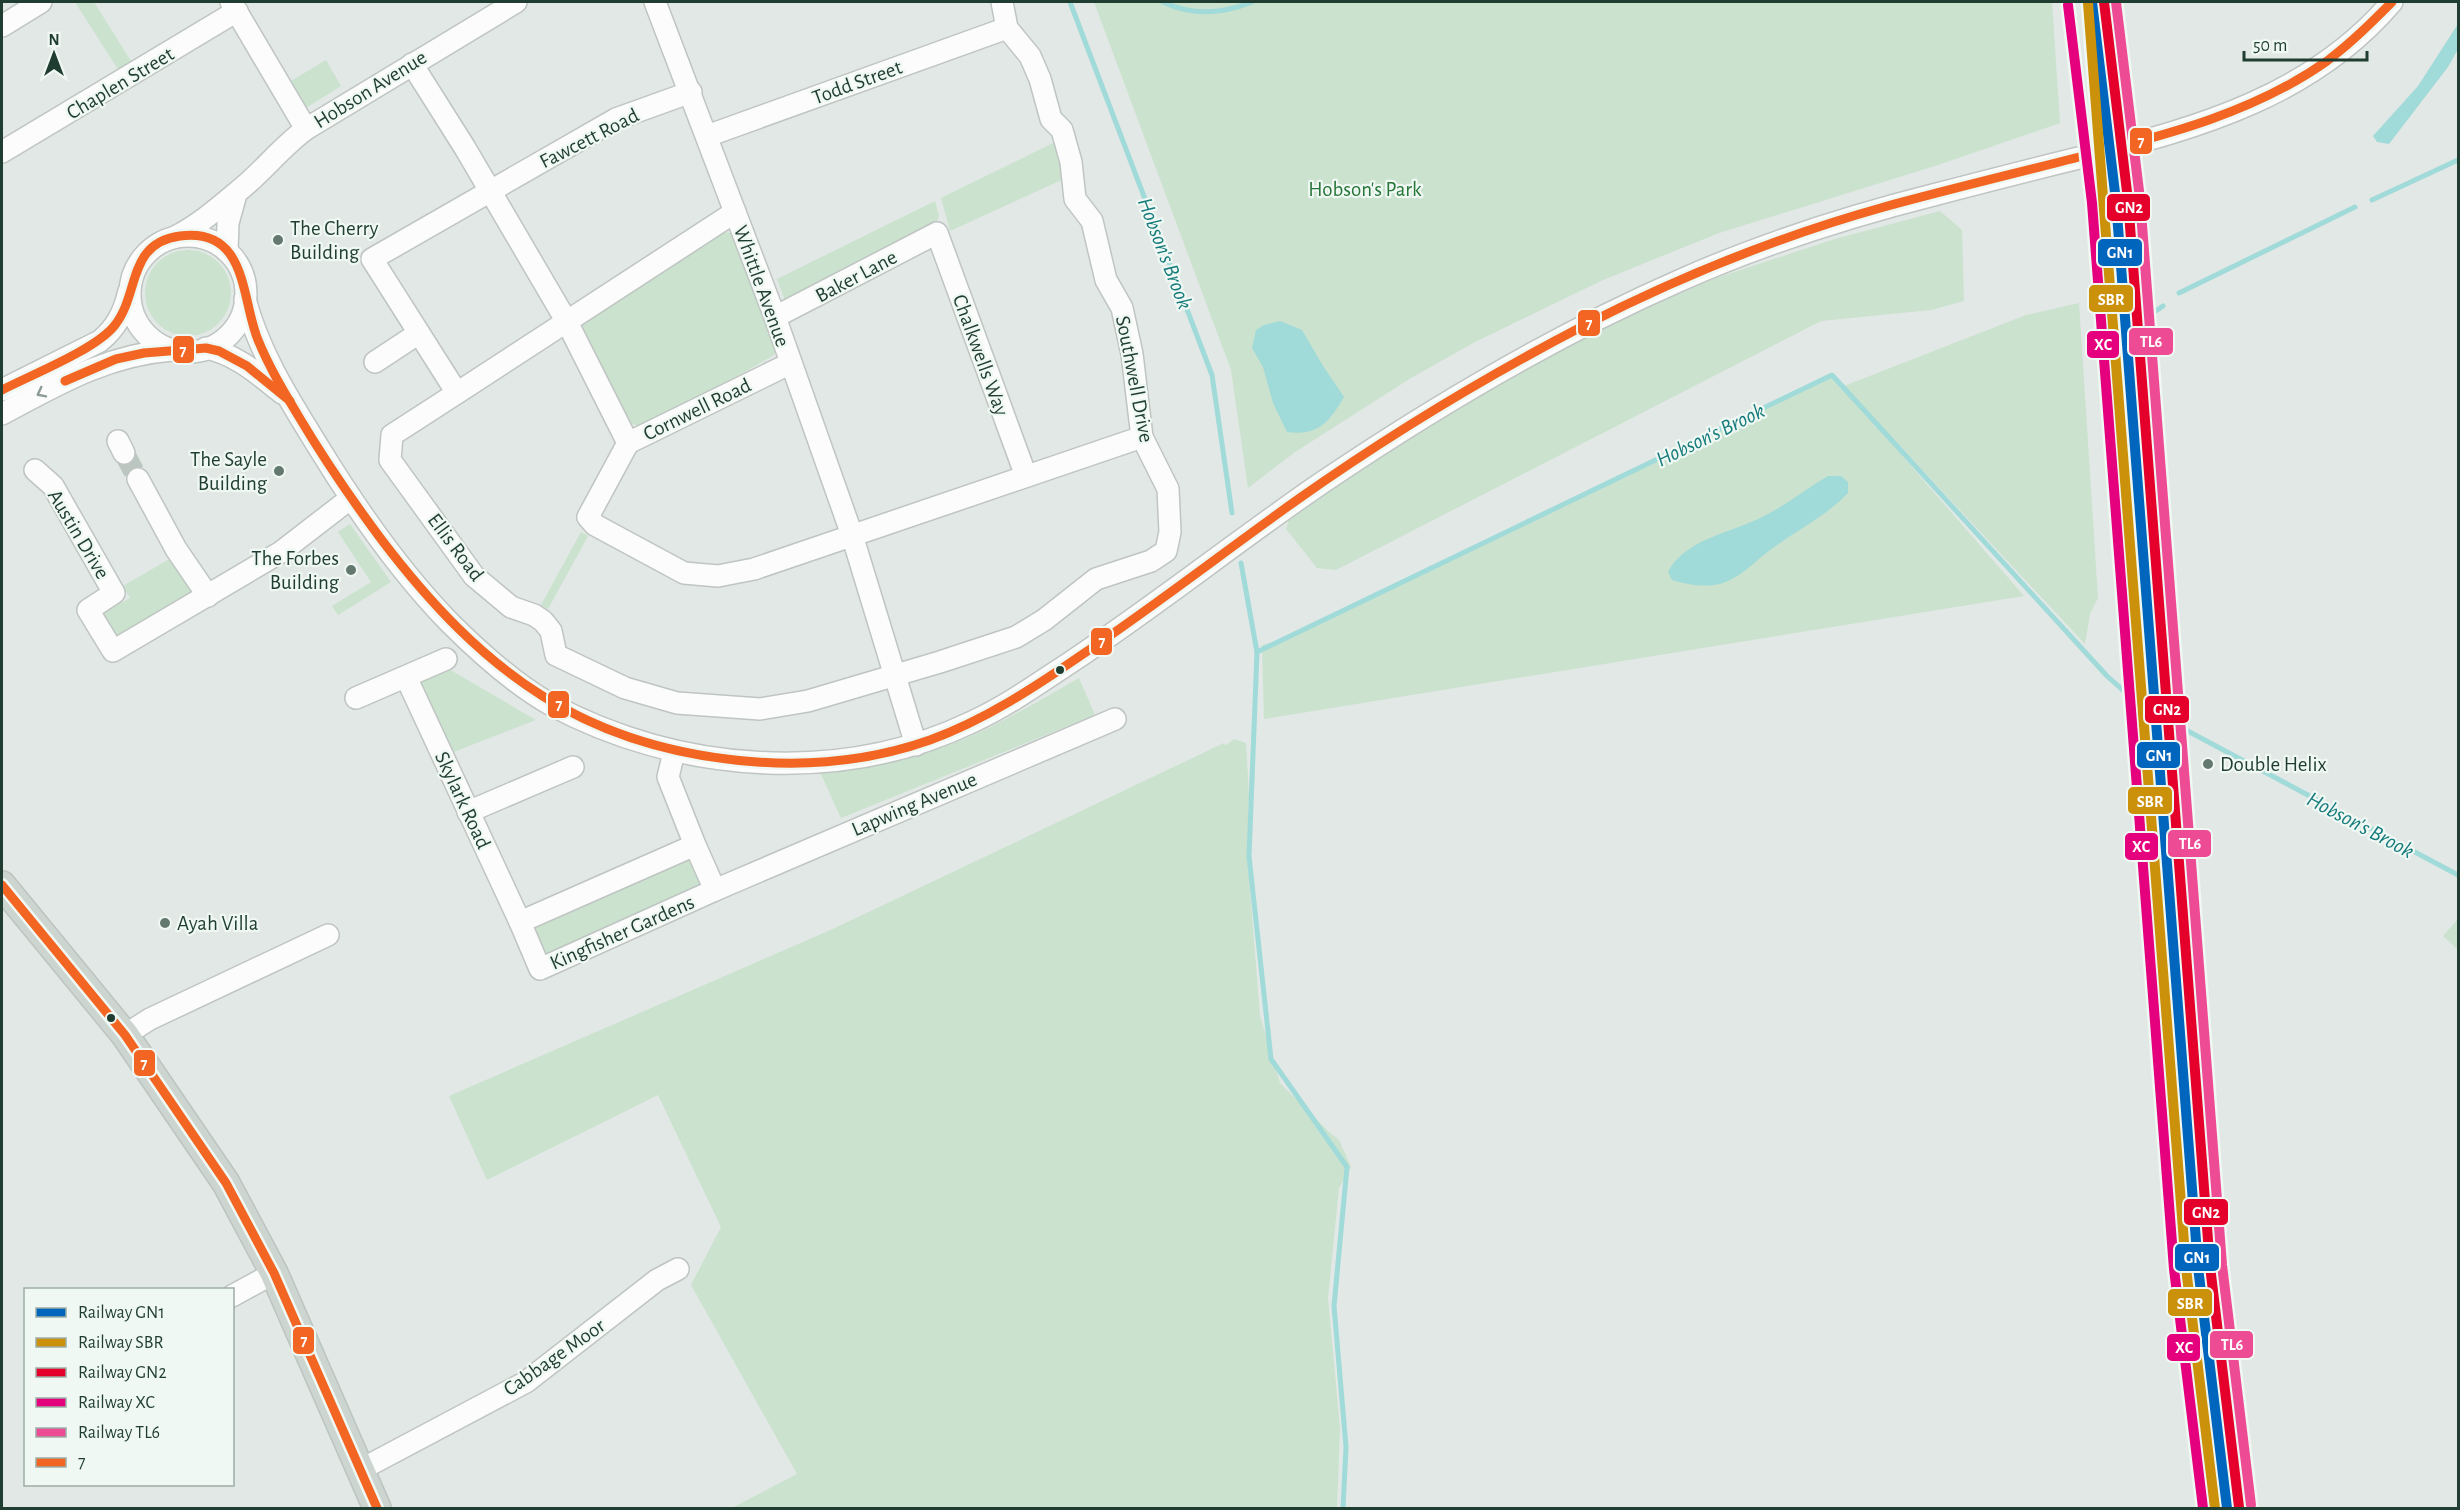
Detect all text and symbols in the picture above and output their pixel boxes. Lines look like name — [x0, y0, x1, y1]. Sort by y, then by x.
north arrow — [24, 24, 84, 84]
scale bar — [2244, 24, 2367, 62]
text: N — [48, 32, 60, 48]
text: 50 m — [2253, 37, 2287, 55]
street label: Chaplen Street — [63, 43, 178, 124]
street label: Hobson Avenue — [310, 46, 430, 132]
street label: Todd Street — [809, 56, 905, 108]
street label: Fawcett Road — [536, 104, 642, 172]
line badge: 7 — [2129, 127, 2153, 155]
text: 7 — [2138, 134, 2145, 150]
park label: Hobson's Park — [1308, 179, 1422, 200]
line badge: GN2 — [2106, 193, 2151, 222]
water label: Hobson's Brook — [1134, 194, 1196, 312]
text: GN2 — [2115, 200, 2144, 216]
place label: The Cherry Building — [290, 218, 378, 263]
street label: Whittle Avenue — [730, 223, 793, 350]
marker: The Cherry Building — [271, 233, 285, 247]
line badge: GN1 — [2097, 238, 2143, 267]
text: GN1 — [2107, 245, 2133, 261]
street label: Baker Lane — [812, 246, 900, 307]
line badge: SBR — [2088, 284, 2134, 313]
street label: Chalkwells Way — [949, 292, 1012, 419]
text: SBR — [2098, 292, 2125, 308]
line badge: 7 — [1577, 309, 1601, 337]
street label: Southwell Drive — [1112, 314, 1157, 444]
text: 7 — [1586, 316, 1593, 332]
line badge: TL6 — [2128, 327, 2174, 356]
line badge: XC — [2086, 330, 2120, 359]
text: TL6 — [2140, 334, 2163, 350]
line badge: 7 — [172, 335, 195, 364]
text: XC — [2094, 337, 2113, 353]
text: 7 — [180, 343, 187, 359]
street label: Cornwell Road — [640, 374, 754, 445]
one-way arrow — [37, 386, 48, 397]
water label: Hobson's Brook — [1653, 399, 1768, 471]
place label: The Sayle Building — [190, 449, 268, 494]
marker: The Sayle Building — [272, 464, 286, 478]
street label: Austin Drive — [44, 486, 113, 583]
street label: Ellis Road — [424, 510, 488, 585]
place label: The Forbes Building — [251, 548, 340, 593]
marker: The Forbes Building — [344, 563, 358, 577]
line badge: 7 — [1090, 627, 1113, 656]
text: 7 — [1099, 634, 1106, 650]
unlabelled marker — [1054, 664, 1066, 676]
line badge: 7 — [547, 690, 570, 719]
line badge: GN2 — [2144, 695, 2190, 724]
text: 7 — [556, 697, 563, 713]
text: GN2 — [2153, 702, 2182, 718]
line badge: GN1 — [2136, 741, 2181, 769]
street label: Skylark Road — [431, 748, 494, 852]
text: GN1 — [2146, 748, 2172, 764]
place label: Double Helix — [2220, 754, 2327, 775]
marker: Double Helix — [2201, 757, 2215, 771]
street label: Lapwing Avenue — [849, 769, 980, 840]
line badge: SBR — [2127, 786, 2173, 815]
water label: Hobson's Brook — [2303, 788, 2418, 862]
text: SBR — [2137, 794, 2164, 810]
line badge: TL6 — [2167, 829, 2212, 858]
line badge: XC — [2124, 832, 2159, 861]
text: TL6 — [2179, 836, 2202, 852]
text: XC — [2132, 839, 2151, 855]
street label: Kingfisher Gardens — [547, 891, 698, 974]
place label: Ayah Villa — [177, 913, 259, 934]
marker: Ayah Villa — [158, 916, 172, 930]
unlabelled marker — [105, 1012, 117, 1024]
line badge: 7 — [133, 1049, 156, 1077]
text: 7 — [141, 1056, 148, 1072]
line badge: GN2 — [2183, 1198, 2229, 1226]
text: GN2 — [2192, 1205, 2221, 1221]
line badge: GN1 — [2174, 1243, 2220, 1272]
text: GN1 — [2184, 1250, 2210, 1266]
legend — [24, 1288, 234, 1486]
line badge: SBR — [2167, 1288, 2213, 1317]
text: SBR — [2177, 1296, 2204, 1312]
text: Railway GN1 — [78, 1304, 165, 1322]
street label: Cabbage Moor — [500, 1315, 609, 1400]
line badge: 7 — [292, 1326, 315, 1355]
line badge: TL6 — [2209, 1330, 2254, 1359]
text: 7 — [301, 1333, 308, 1349]
line badge: XC — [2166, 1333, 2201, 1362]
text: Railway SBR — [78, 1334, 163, 1352]
text: TL6 — [2221, 1337, 2244, 1353]
text: XC — [2175, 1340, 2194, 1356]
text: Railway GN2 — [78, 1364, 167, 1382]
text: Railway XC — [78, 1394, 155, 1412]
text: Railway TL6 — [78, 1424, 160, 1442]
text: 7 — [78, 1454, 86, 1472]

